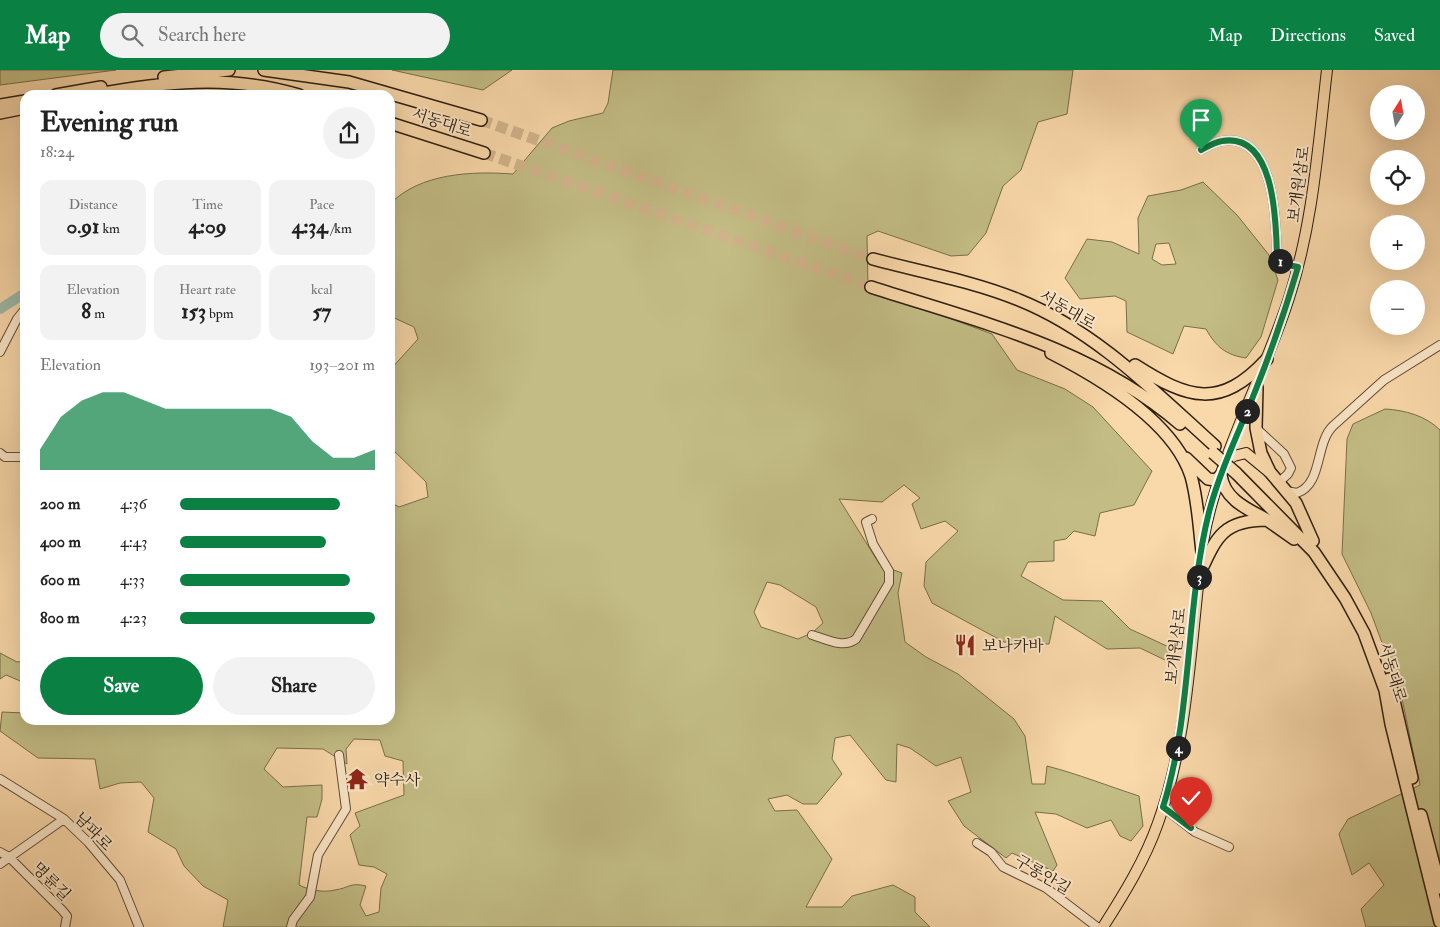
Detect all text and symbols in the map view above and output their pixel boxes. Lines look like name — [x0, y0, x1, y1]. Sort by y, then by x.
search box — [100, 13, 450, 58]
text: Map — [25, 20, 70, 51]
icon: search — [118, 21, 146, 49]
text: Search here — [158, 23, 246, 47]
text: Map — [1209, 24, 1242, 47]
text: Directions — [1270, 24, 1346, 47]
text: Saved — [1374, 24, 1415, 47]
north arrow — [1370, 85, 1425, 140]
map controls — [1370, 85, 1425, 335]
pin — [1180, 99, 1222, 150]
street label: 서동대로 — [409, 104, 475, 142]
text: Evening run — [40, 105, 178, 140]
icon: arrive — [1187, 106, 1215, 134]
button: share — [323, 107, 375, 159]
text: 18:24 — [40, 142, 74, 162]
street label: 보개원삼로 — [1284, 144, 1314, 224]
button: locate — [1370, 150, 1425, 205]
text: Distance — [69, 196, 118, 213]
text: Time — [192, 196, 223, 213]
text: Pace — [309, 196, 334, 213]
text: 0.91 — [66, 213, 99, 240]
text: 4:09 — [188, 213, 227, 240]
text: 4:34 — [292, 213, 328, 240]
button: + — [1370, 215, 1425, 270]
text: km — [99, 220, 120, 237]
text: /km — [328, 220, 352, 237]
pin: 1 — [1268, 248, 1292, 274]
text: 1 — [1278, 253, 1283, 270]
button: − — [1370, 280, 1425, 335]
text: Elevation — [66, 281, 120, 298]
text: Heart rate — [179, 281, 236, 298]
text: kcal — [311, 281, 333, 298]
street label: 서동대로 — [1036, 286, 1100, 334]
text: 8 — [81, 298, 91, 325]
text: 153 — [181, 298, 206, 325]
text: 57 — [312, 298, 331, 325]
text: m — [91, 305, 105, 322]
text: bpm — [206, 305, 234, 322]
text: Elevation — [40, 355, 101, 375]
text: 193–201 m — [309, 355, 375, 375]
pin: 2 — [1234, 398, 1260, 424]
text: 2 — [1244, 403, 1251, 420]
text: 200 m — [40, 494, 80, 514]
text: 4:36 — [120, 494, 147, 514]
text: 400 m — [40, 532, 81, 552]
text: 4:43 — [120, 532, 147, 552]
pin: 3 — [1186, 564, 1212, 590]
text: 3 — [1197, 569, 1202, 586]
text: 600 m — [40, 570, 80, 590]
text: 4:33 — [120, 570, 145, 590]
street label: 보개원삼로 — [1161, 606, 1191, 686]
text: 800 m — [40, 608, 80, 628]
text: 4:23 — [120, 608, 147, 628]
restaurant icon: 보나카바 — [952, 632, 978, 658]
place label: 보나카바 — [982, 636, 1044, 656]
street label: 서동대로 — [1373, 640, 1411, 705]
button: Save — [40, 657, 203, 715]
button: Share — [213, 657, 375, 715]
pin: 4 — [1166, 736, 1190, 760]
text: 4 — [1175, 740, 1182, 757]
temple icon: 약수사 — [344, 766, 370, 792]
place label: 약수사 — [374, 770, 421, 790]
pin — [1170, 777, 1212, 828]
icon: check — [1177, 784, 1205, 812]
street label: 남파로 — [70, 808, 117, 856]
street label: 구롱안길 — [1011, 850, 1074, 899]
street label: 명륜길 — [28, 858, 75, 905]

